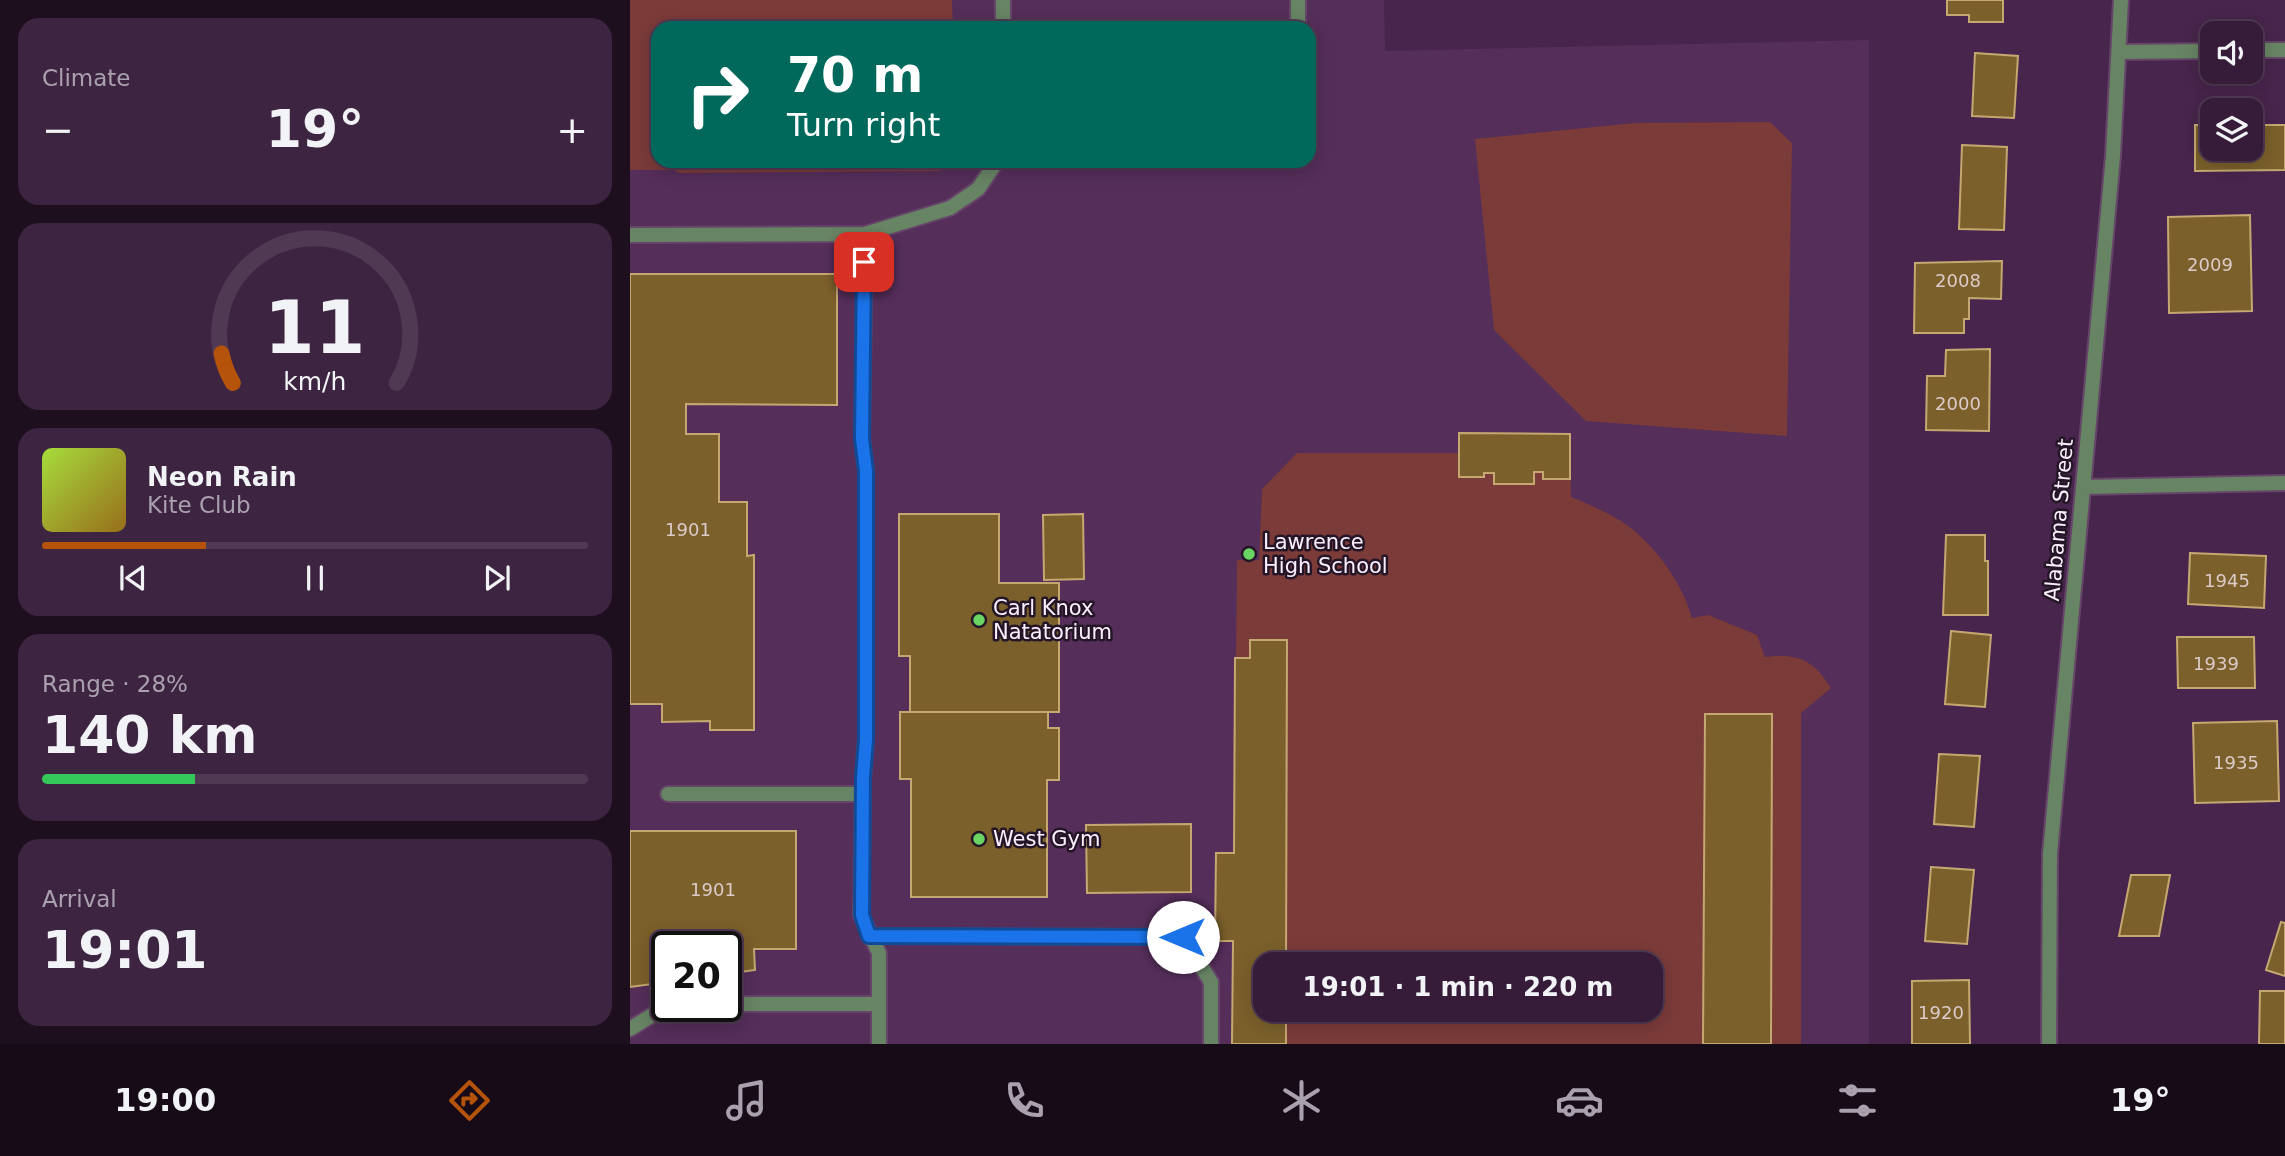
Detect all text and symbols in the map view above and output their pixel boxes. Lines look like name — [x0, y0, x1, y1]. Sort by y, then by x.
map controls — [2200, 21, 2263, 161]
button: sound — [2200, 21, 2263, 84]
text: 70 m — [787, 47, 923, 104]
icon: right — [672, 49, 763, 140]
text: Climate — [42, 65, 131, 91]
button: layers — [2200, 98, 2263, 161]
text: 19° — [266, 99, 364, 159]
text: Turn right — [787, 106, 940, 144]
text: − — [42, 108, 74, 152]
text: + — [556, 108, 588, 152]
pin — [834, 232, 894, 292]
icon: arrive — [845, 243, 883, 281]
house number: 2009 — [2187, 254, 2233, 275]
house number: 2008 — [1935, 270, 1981, 291]
text: 11 — [264, 285, 366, 370]
text: km/h — [283, 367, 347, 396]
house number: 2000 — [1935, 393, 1981, 414]
street label: Alabama Street — [2040, 438, 2078, 602]
text: Neon Rain — [147, 462, 297, 492]
text: Kite Club — [147, 492, 251, 518]
house number: 1901 — [665, 519, 711, 540]
place label: Lawrence High School — [1263, 530, 1388, 578]
marker: Lawrence High School — [1241, 546, 1257, 562]
icon: previous — [114, 559, 152, 597]
icon: pause — [296, 559, 334, 597]
icon: next — [478, 559, 516, 597]
house number: 1945 — [2204, 570, 2250, 591]
place label: Carl Knox Natatorium — [993, 596, 1112, 644]
marker: Carl Knox Natatorium — [971, 612, 987, 628]
house number: 1939 — [2193, 653, 2239, 674]
text: Range · 28% — [42, 671, 188, 697]
text: 140 km — [42, 705, 257, 765]
house number: 1935 — [2213, 752, 2259, 773]
place label: West Gym — [993, 827, 1100, 851]
marker: West Gym — [971, 831, 987, 847]
house number: 1901 — [690, 879, 736, 900]
text: Arrival — [42, 886, 117, 912]
position arrow — [1146, 900, 1220, 974]
text: 19:01 — [42, 920, 208, 980]
speed limit sign: 20 — [651, 931, 742, 1022]
text: 19:01 · 1 min · 220 m — [1303, 972, 1613, 1002]
house number: 1920 — [1918, 1002, 1964, 1023]
icon: directions — [445, 1076, 494, 1125]
icon: music — [722, 1076, 771, 1125]
icon: phone — [1000, 1076, 1049, 1125]
icon: climate — [1277, 1076, 1326, 1125]
icon: car — [1555, 1076, 1604, 1125]
icon: filters — [1833, 1076, 1882, 1125]
text: 19:00 — [114, 1081, 216, 1119]
text: 19° — [2110, 1081, 2171, 1119]

